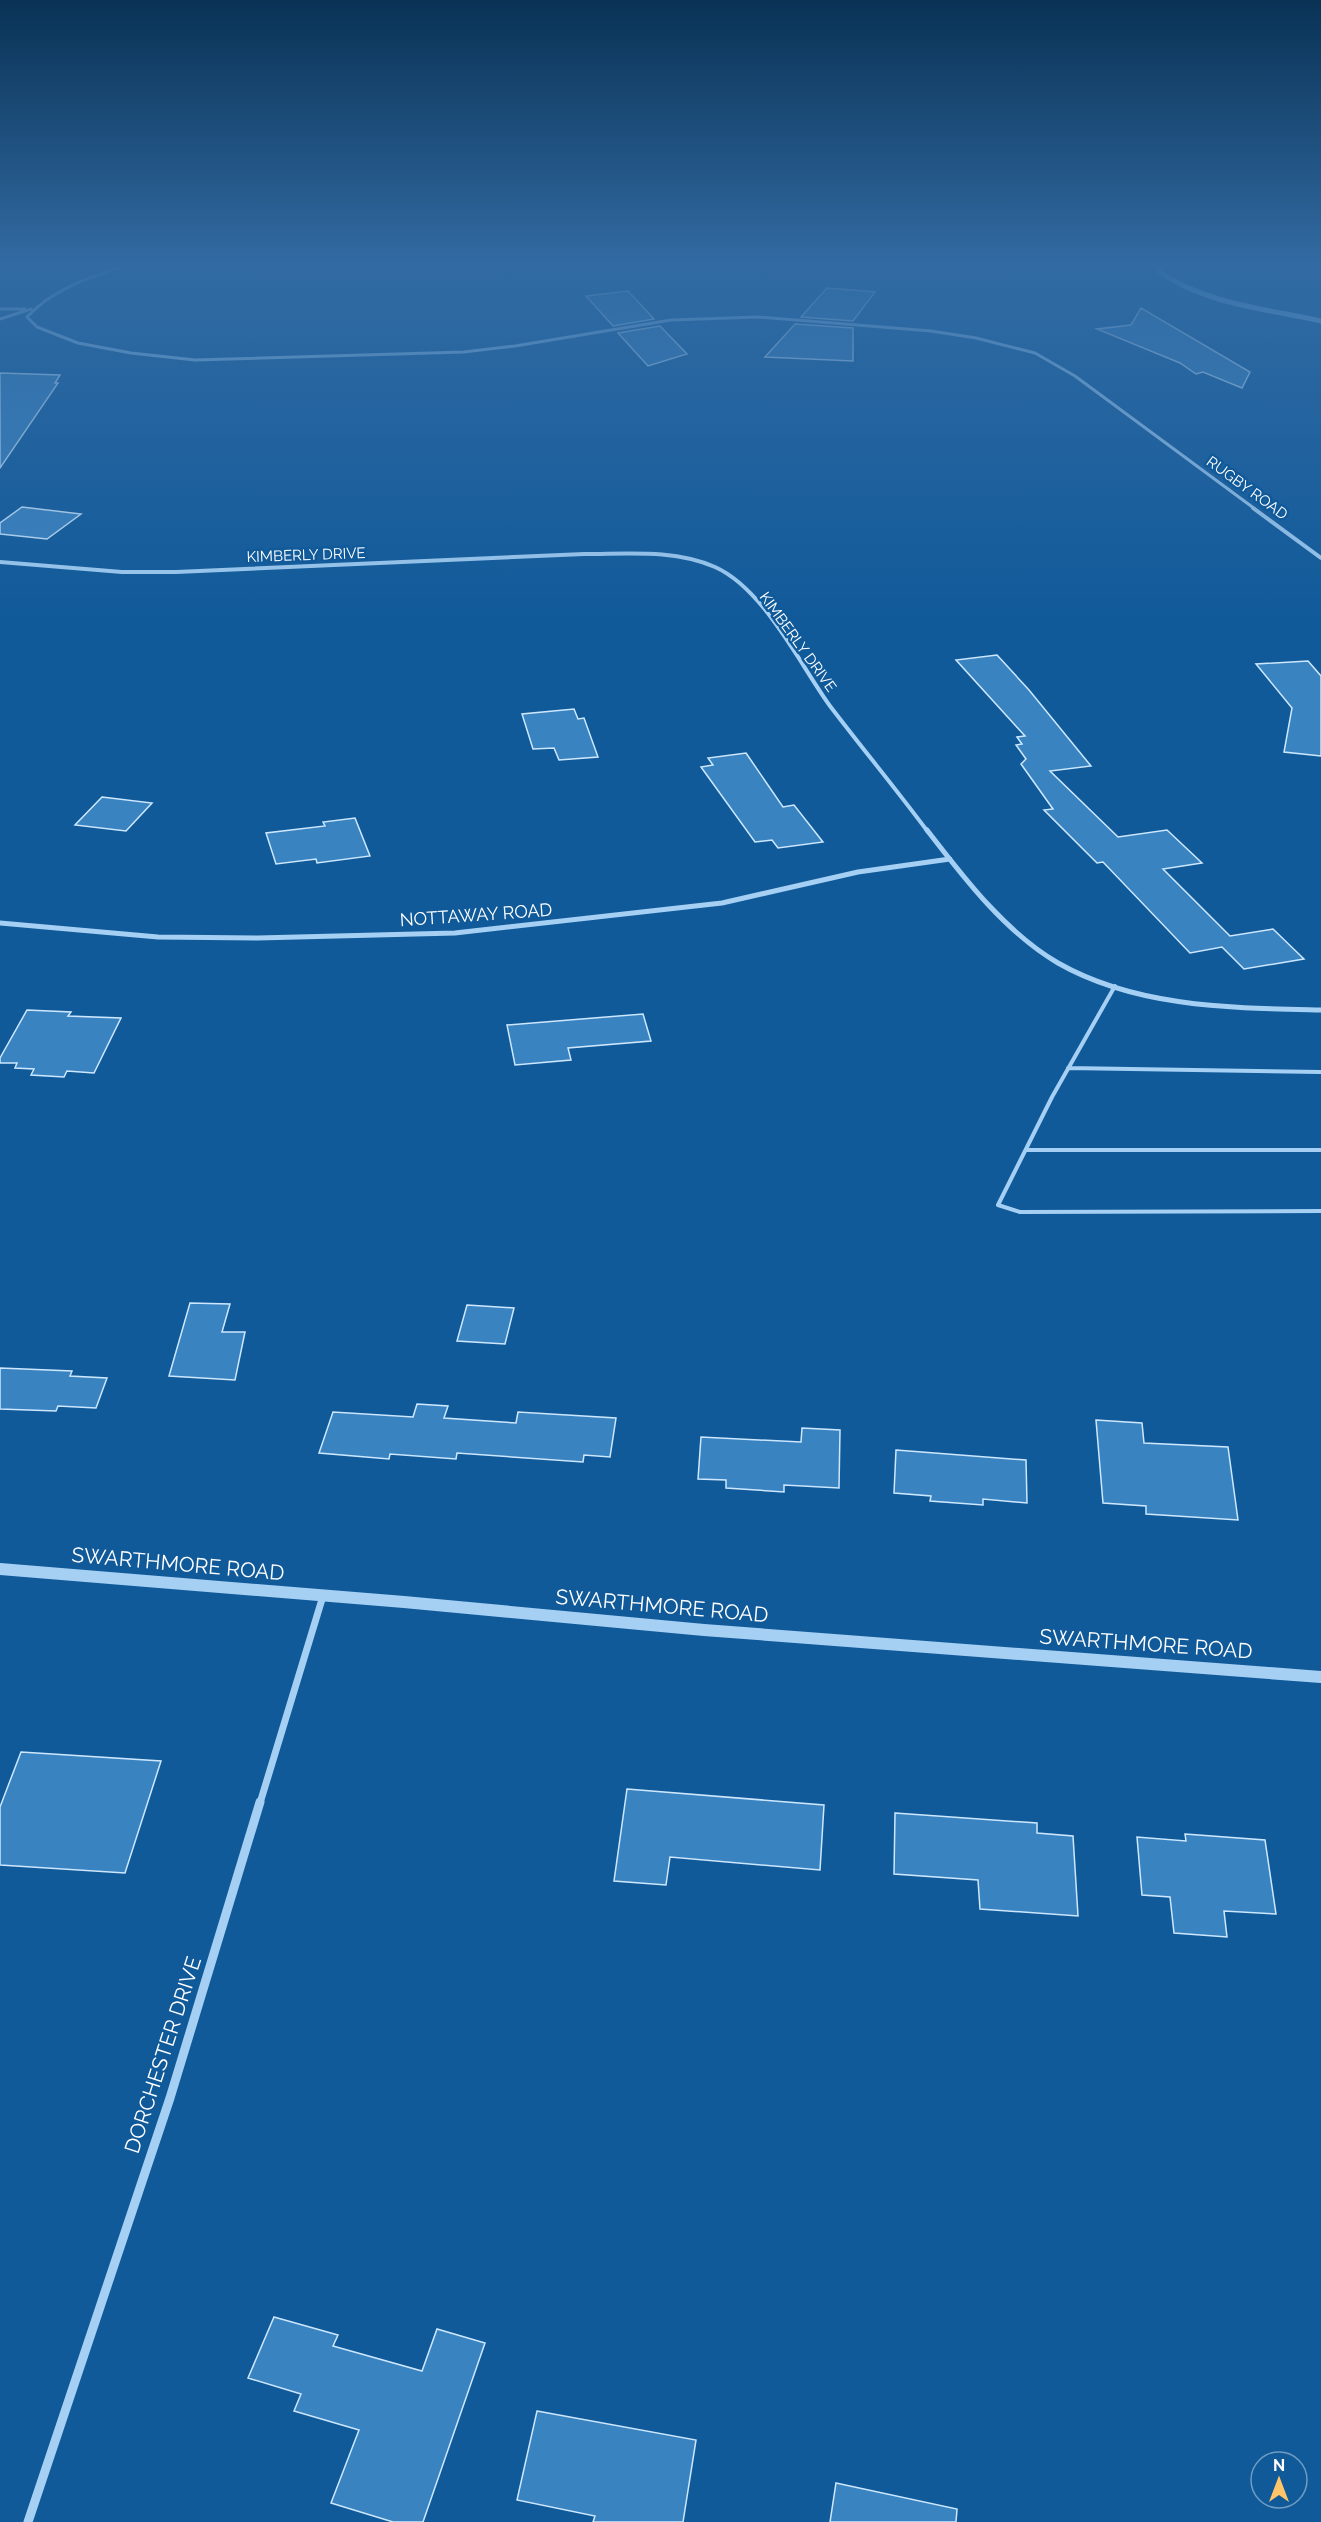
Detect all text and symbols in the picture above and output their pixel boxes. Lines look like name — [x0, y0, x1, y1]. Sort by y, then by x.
street label: RUGBY ROAD — [1203, 453, 1291, 524]
street label: KIMBERLY DRIVE — [246, 544, 366, 566]
street label: KIMBERLY DRIVE — [756, 589, 840, 695]
street label: NOTTAWAY ROAD — [399, 899, 553, 930]
street label: SWARTHMORE ROAD — [71, 1542, 285, 1585]
street label: SWARTHMORE ROAD — [555, 1584, 769, 1627]
street label: SWARTHMORE ROAD — [1039, 1624, 1253, 1663]
street label: DORCHESTER DRIVE — [119, 1953, 206, 2156]
north arrow — [1249, 2450, 1309, 2510]
text: N — [1273, 2456, 1285, 2475]

